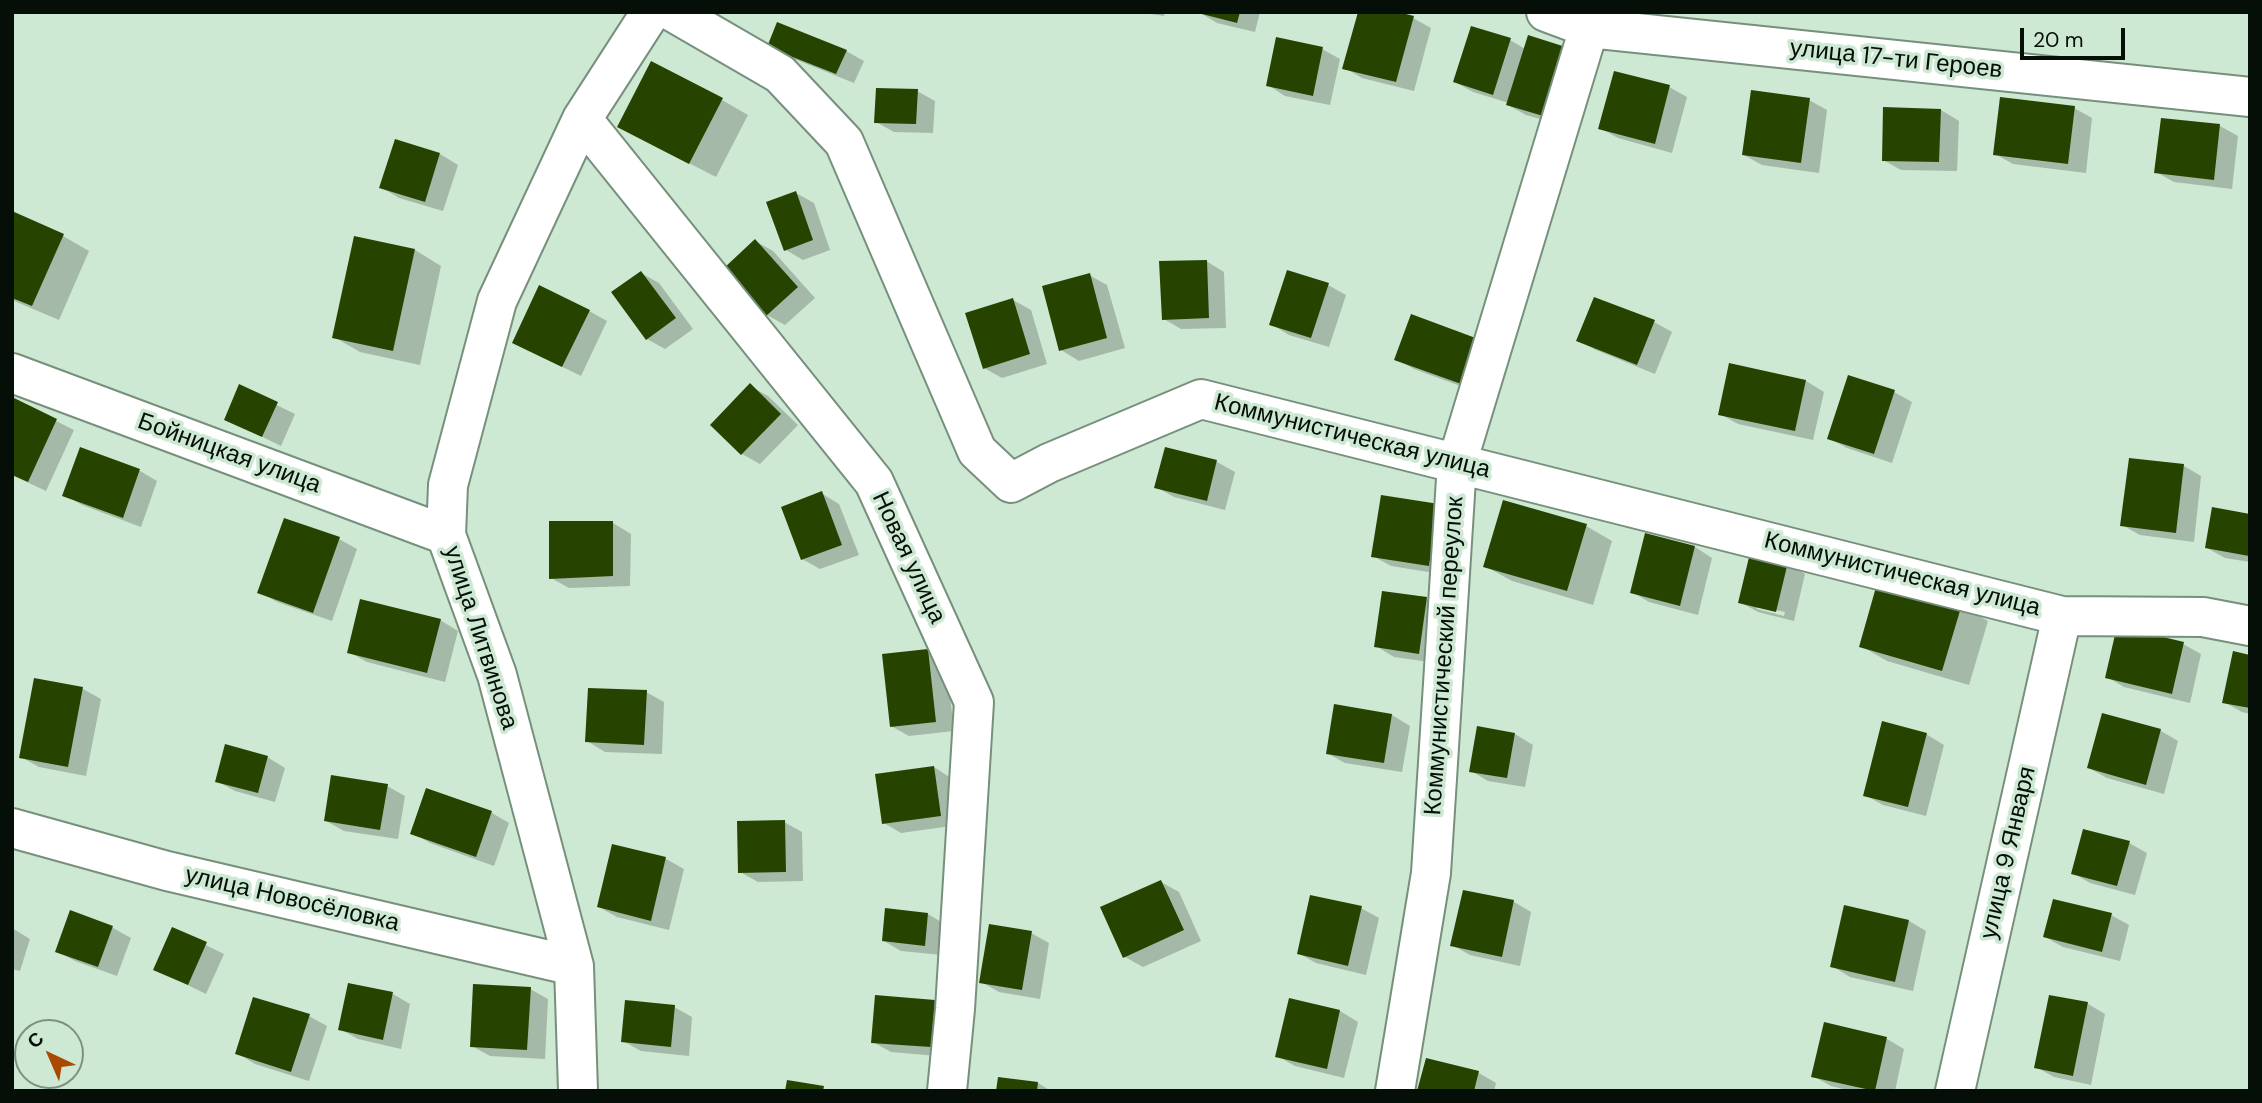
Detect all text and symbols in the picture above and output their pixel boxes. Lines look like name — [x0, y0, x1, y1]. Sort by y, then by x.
scale bar — [2024, 14, 2129, 58]
text: 20 m — [2033, 26, 2084, 54]
street label: улица 17-ти Героев — [1789, 35, 2003, 85]
street label: Коммунистическая улица — [1211, 389, 1493, 485]
street label: Бойницкая улица — [134, 408, 324, 500]
street label: Новая улица — [865, 488, 951, 628]
street label: Коммунистический переулок — [1419, 496, 1471, 816]
street label: Коммунистическая улица — [1761, 527, 2043, 623]
street label: улица Литвинова — [437, 543, 523, 733]
street label: улица 9 Января — [1975, 764, 2043, 942]
street label: улица Новосёловка — [182, 861, 402, 939]
north arrow — [14, 1019, 84, 1089]
text: С — [22, 1026, 49, 1054]

